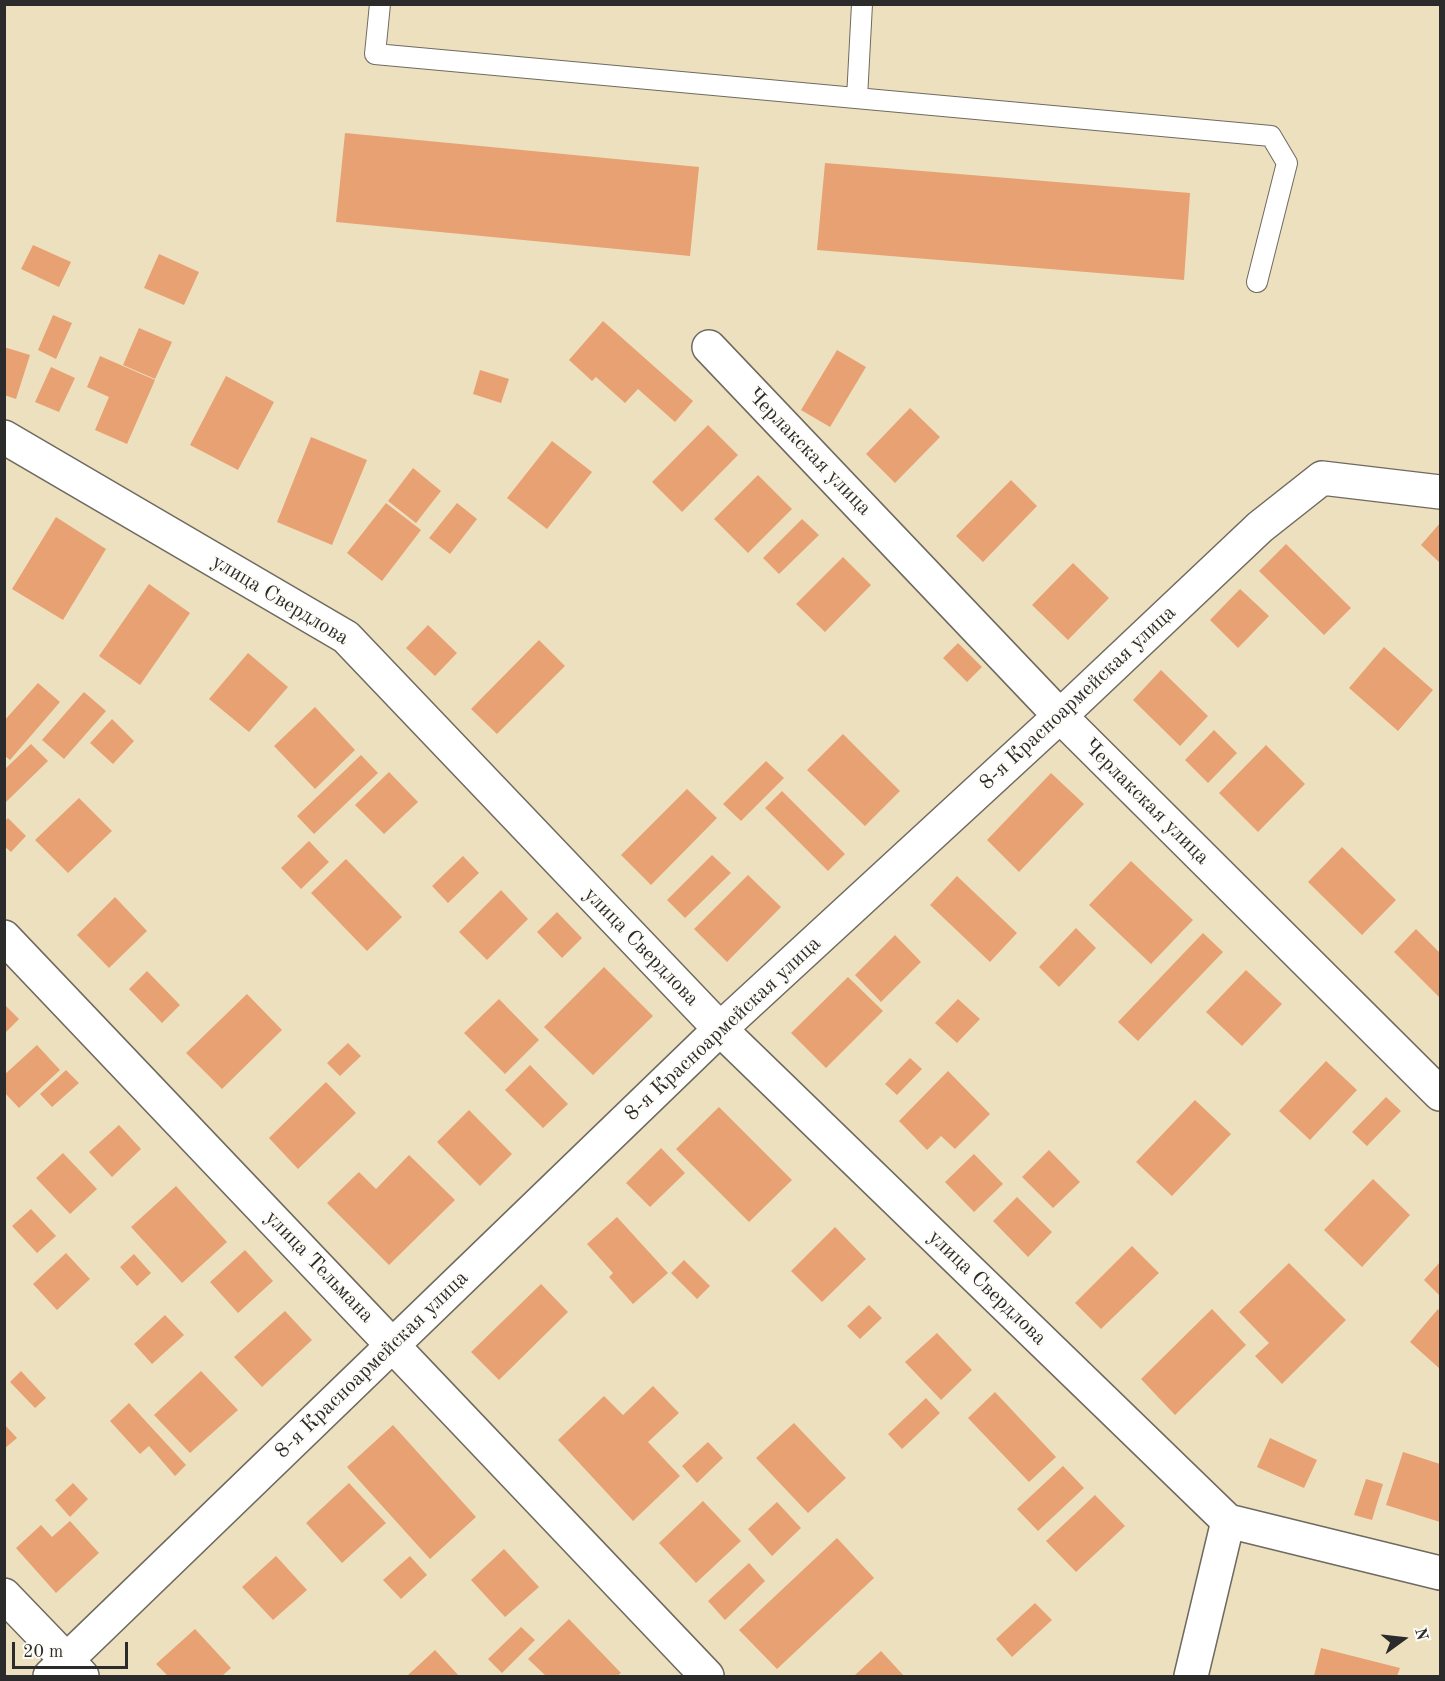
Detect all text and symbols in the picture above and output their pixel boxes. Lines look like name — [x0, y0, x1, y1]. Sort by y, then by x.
street label: Черлакская улица — [742, 383, 876, 521]
street label: улица Свердлова — [207, 549, 353, 651]
street label: 8-я Красноармейская улица — [975, 600, 1181, 796]
street label: Черлакская улица — [1078, 734, 1214, 870]
street label: улица Свердлова — [578, 882, 704, 1012]
street label: 8-я Красноармейская улица — [620, 931, 826, 1127]
street label: улица Тельмана — [259, 1206, 379, 1328]
street label: улица Свердлова — [922, 1225, 1052, 1351]
street label: 8-я Красноармейская улица — [270, 1266, 474, 1464]
north arrow — [1373, 1609, 1433, 1669]
text: N — [1411, 1626, 1430, 1642]
scale bar — [15, 1630, 130, 1668]
text: 20 m — [23, 1643, 63, 1661]

